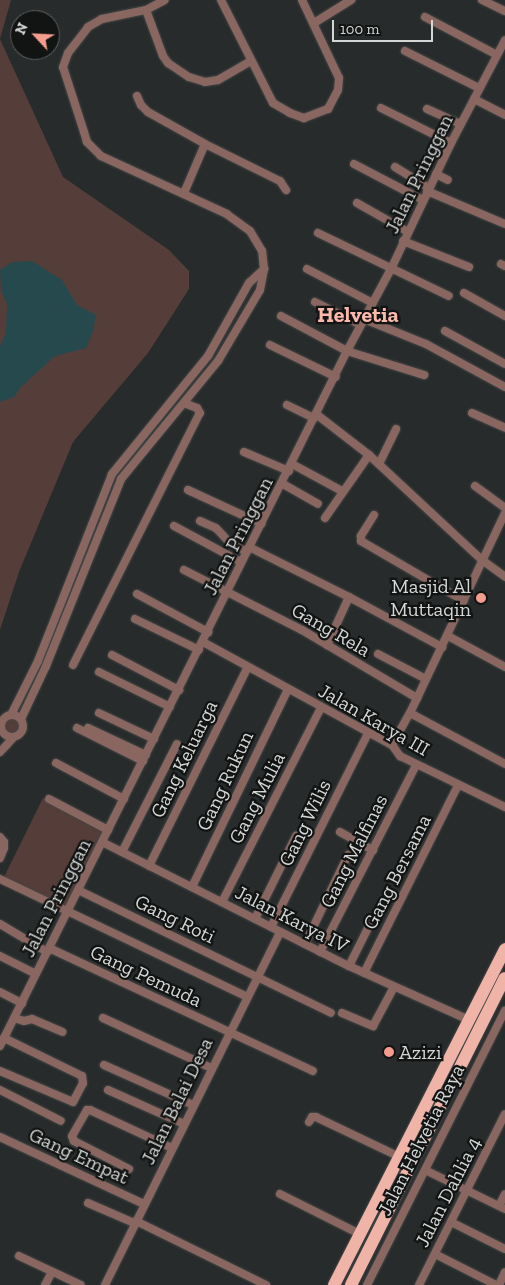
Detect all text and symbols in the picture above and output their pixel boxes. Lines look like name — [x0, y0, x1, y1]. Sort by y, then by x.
north arrow — [10, 10, 60, 60]
scale bar — [335, 10, 436, 42]
text: N — [12, 20, 32, 37]
text: 100 m — [340, 20, 379, 38]
street label: Jalan Pringgan — [380, 111, 458, 237]
district label: Helvetia — [317, 302, 399, 328]
street label: Jalan Pringgan — [198, 473, 278, 599]
place label: Masjid Al Muttaqin — [390, 574, 471, 621]
marker: Masjid Al Muttaqin — [475, 592, 487, 604]
street label: Gang Rela — [287, 598, 375, 662]
street label: Jalan Karya III — [314, 679, 434, 761]
street label: Gang Keluarga — [145, 696, 223, 822]
street label: Gang Rukun — [191, 727, 259, 835]
street label: Gang Mulia — [224, 748, 290, 848]
street label: Gang Wilis — [274, 775, 336, 871]
street label: Gang Malfinas — [315, 790, 393, 912]
street label: Gang Bersama — [358, 811, 436, 933]
street label: Jalan Pringgan — [16, 835, 96, 961]
street label: Jalan Karya IV — [231, 880, 353, 958]
street label: Gang Roti — [131, 889, 219, 949]
street label: Gang Pemuda — [87, 940, 205, 1012]
street label: Jalan Balai Desa — [136, 1034, 218, 1168]
place label: Azizi — [399, 1040, 442, 1064]
marker: Azizi — [383, 1046, 395, 1058]
street label: Jalan Helvetia Raya — [373, 1060, 469, 1220]
street label: Gang Empat — [25, 1122, 133, 1190]
street label: Jalan Dahlia 4 — [410, 1133, 486, 1251]

